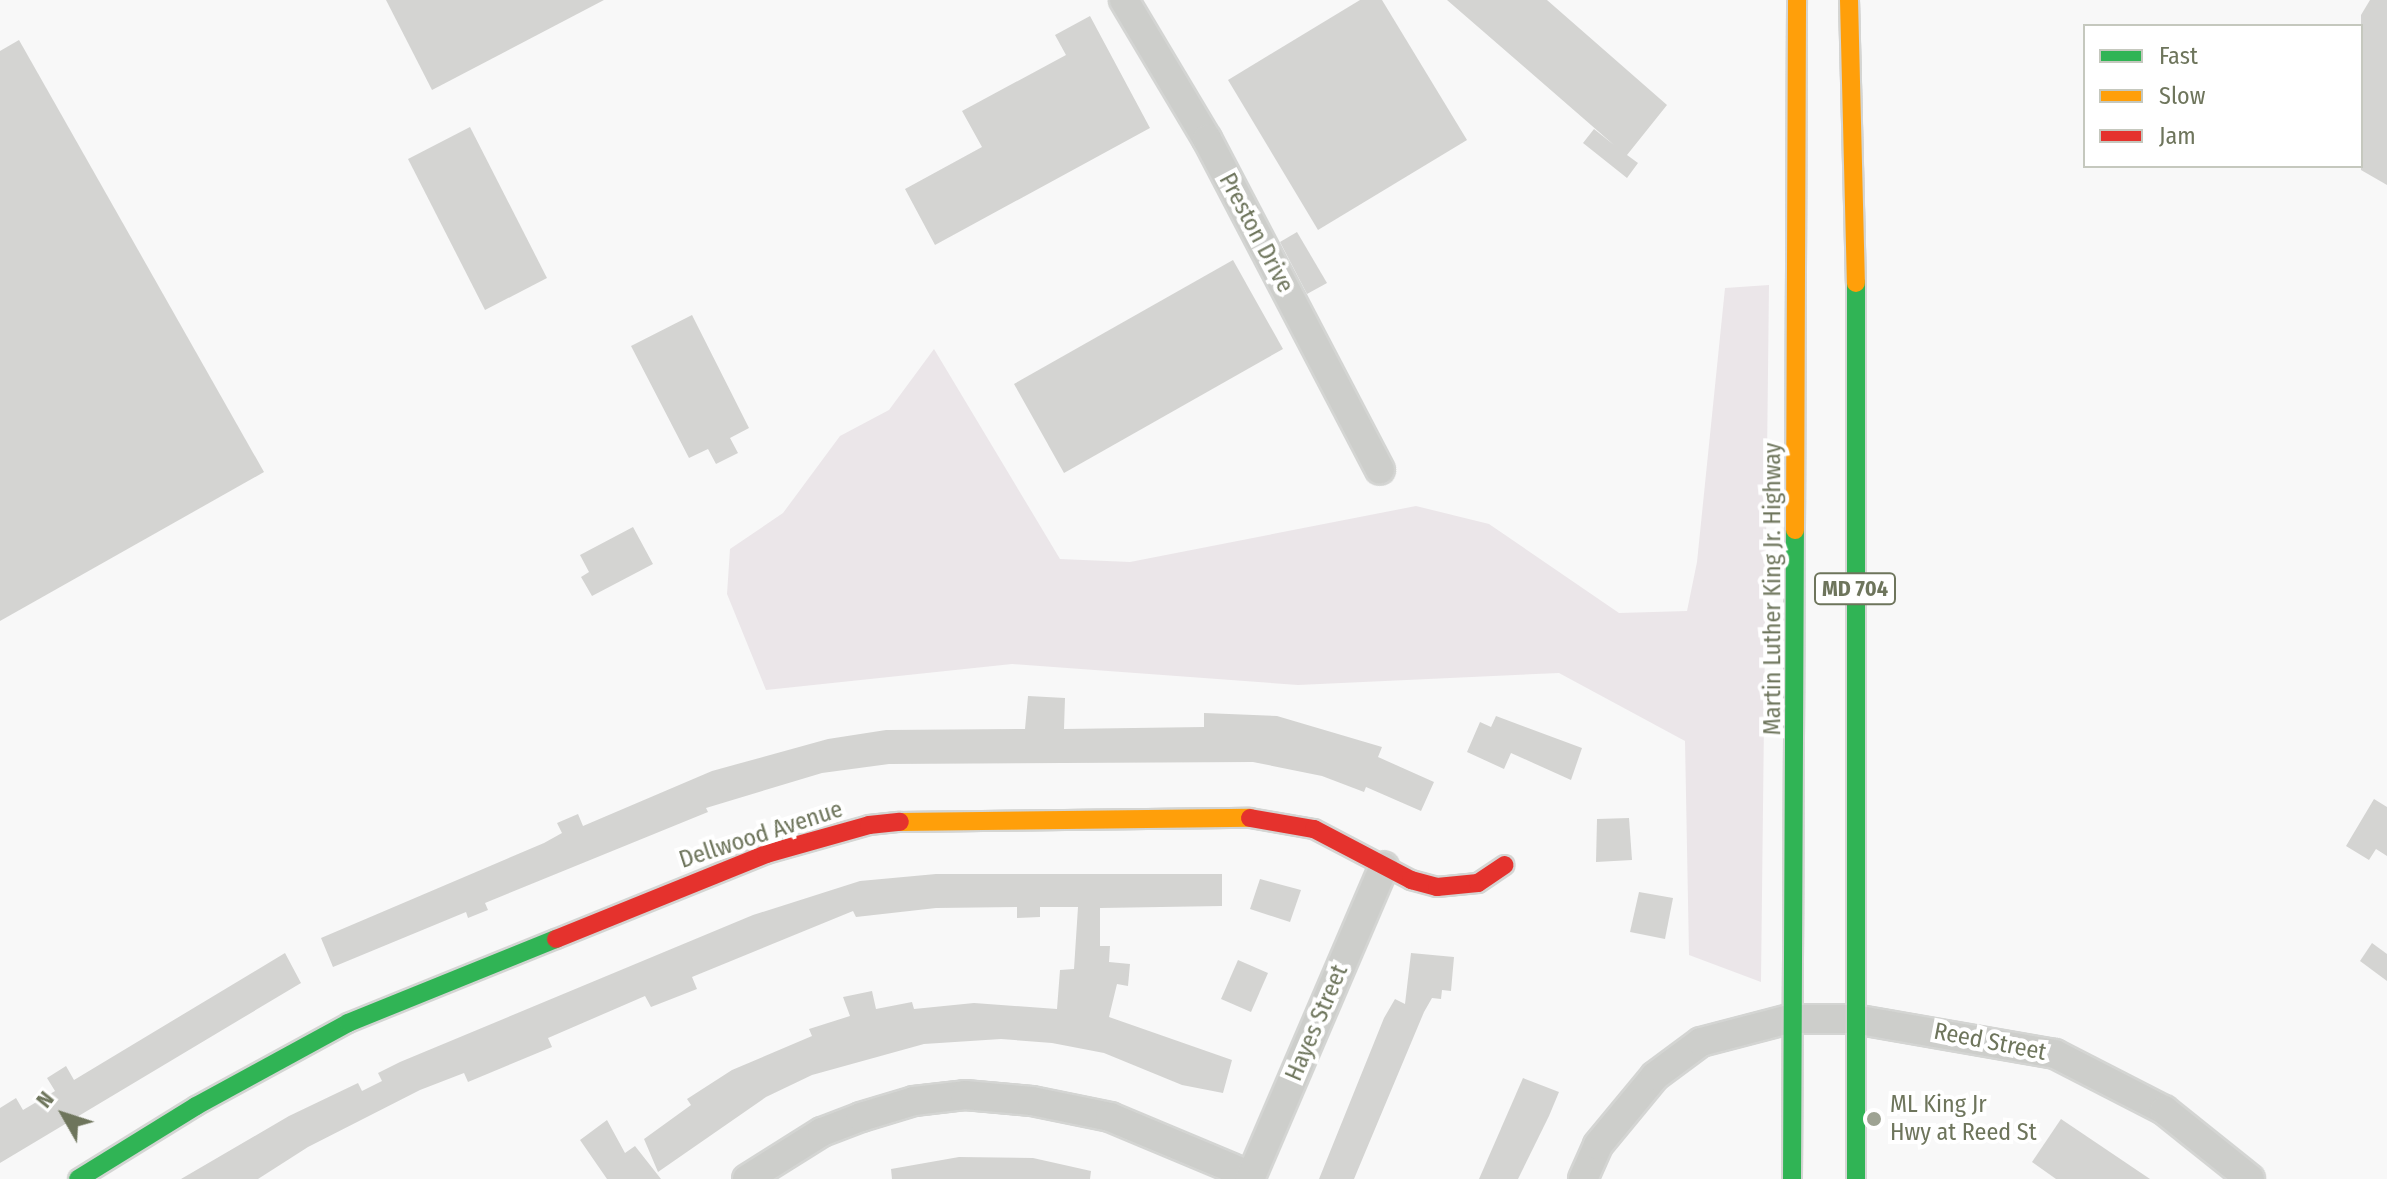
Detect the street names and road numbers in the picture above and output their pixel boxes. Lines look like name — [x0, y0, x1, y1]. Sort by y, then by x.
street label: Preston Drive — [1213, 168, 1299, 298]
street label: Martin Luther King Jr. Highway — [1759, 443, 1787, 735]
road number: MD 704 — [1813, 571, 1897, 607]
street label: Dellwood Avenue — [676, 795, 846, 875]
street label: Hayes Street — [1280, 961, 1354, 1085]
street label: Reed Street — [1931, 1017, 2049, 1067]

